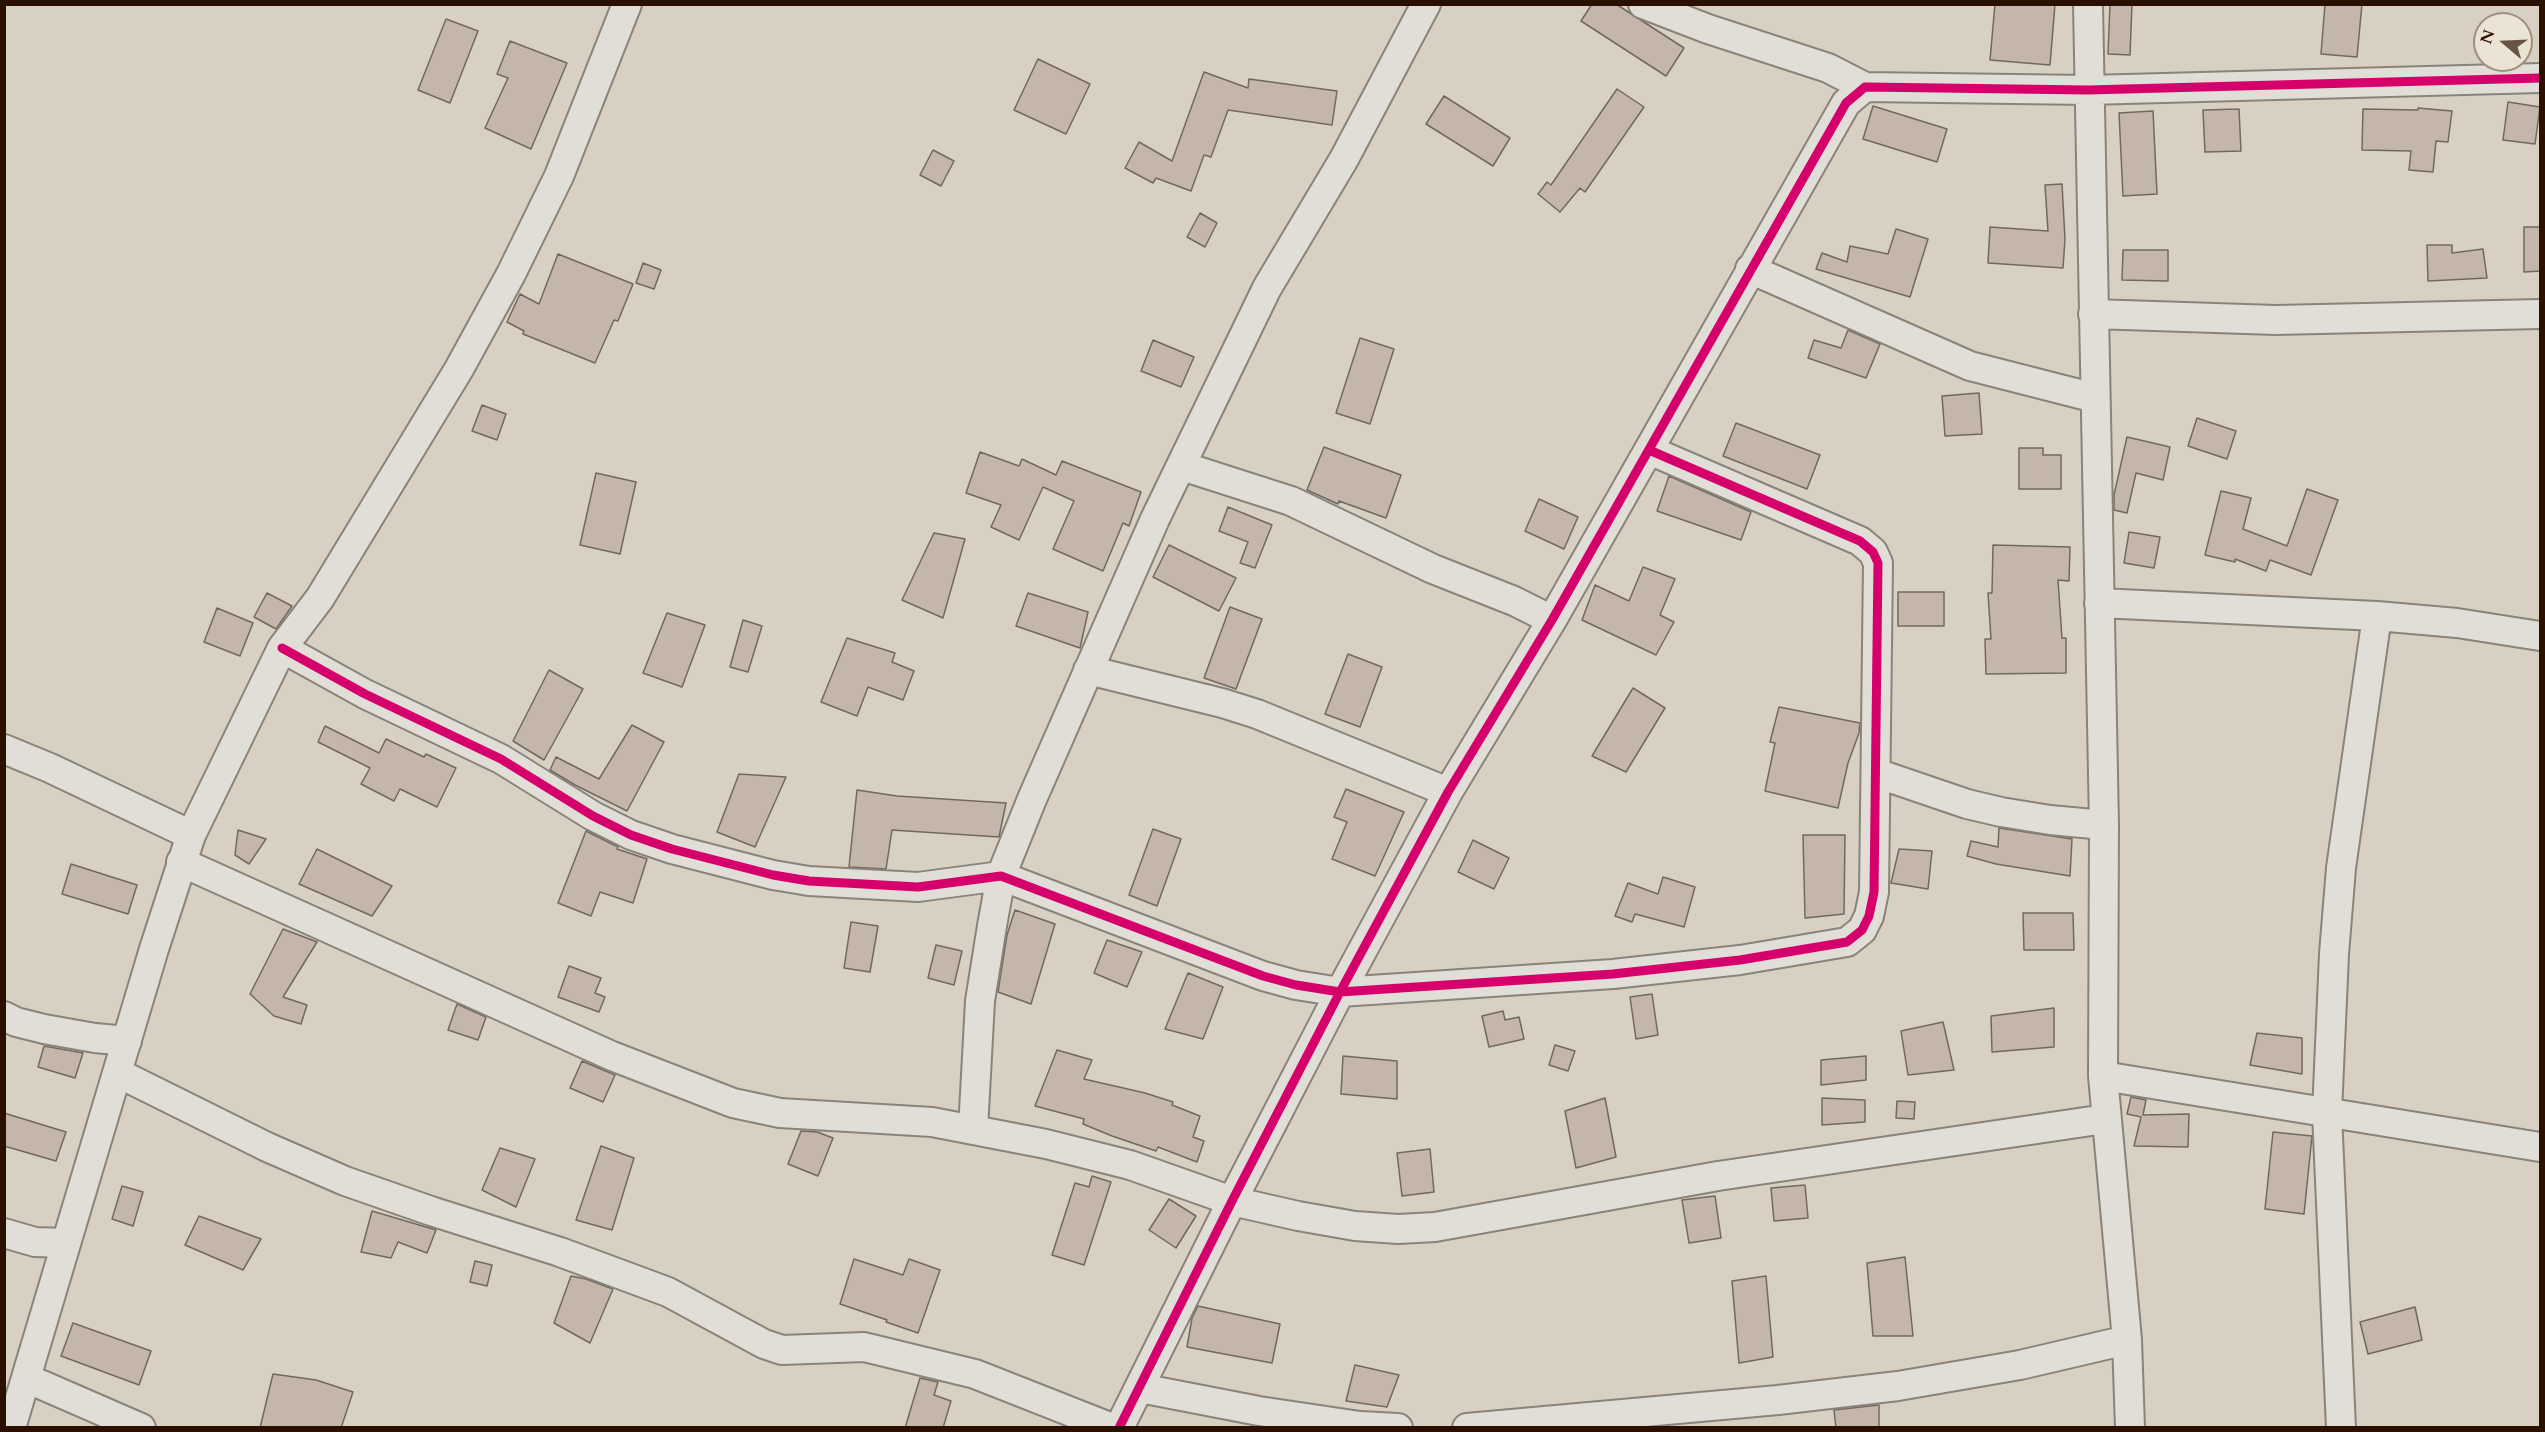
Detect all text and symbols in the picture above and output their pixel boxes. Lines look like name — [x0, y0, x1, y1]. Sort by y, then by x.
north arrow — [2473, 12, 2533, 72]
text: N — [2475, 27, 2501, 47]

